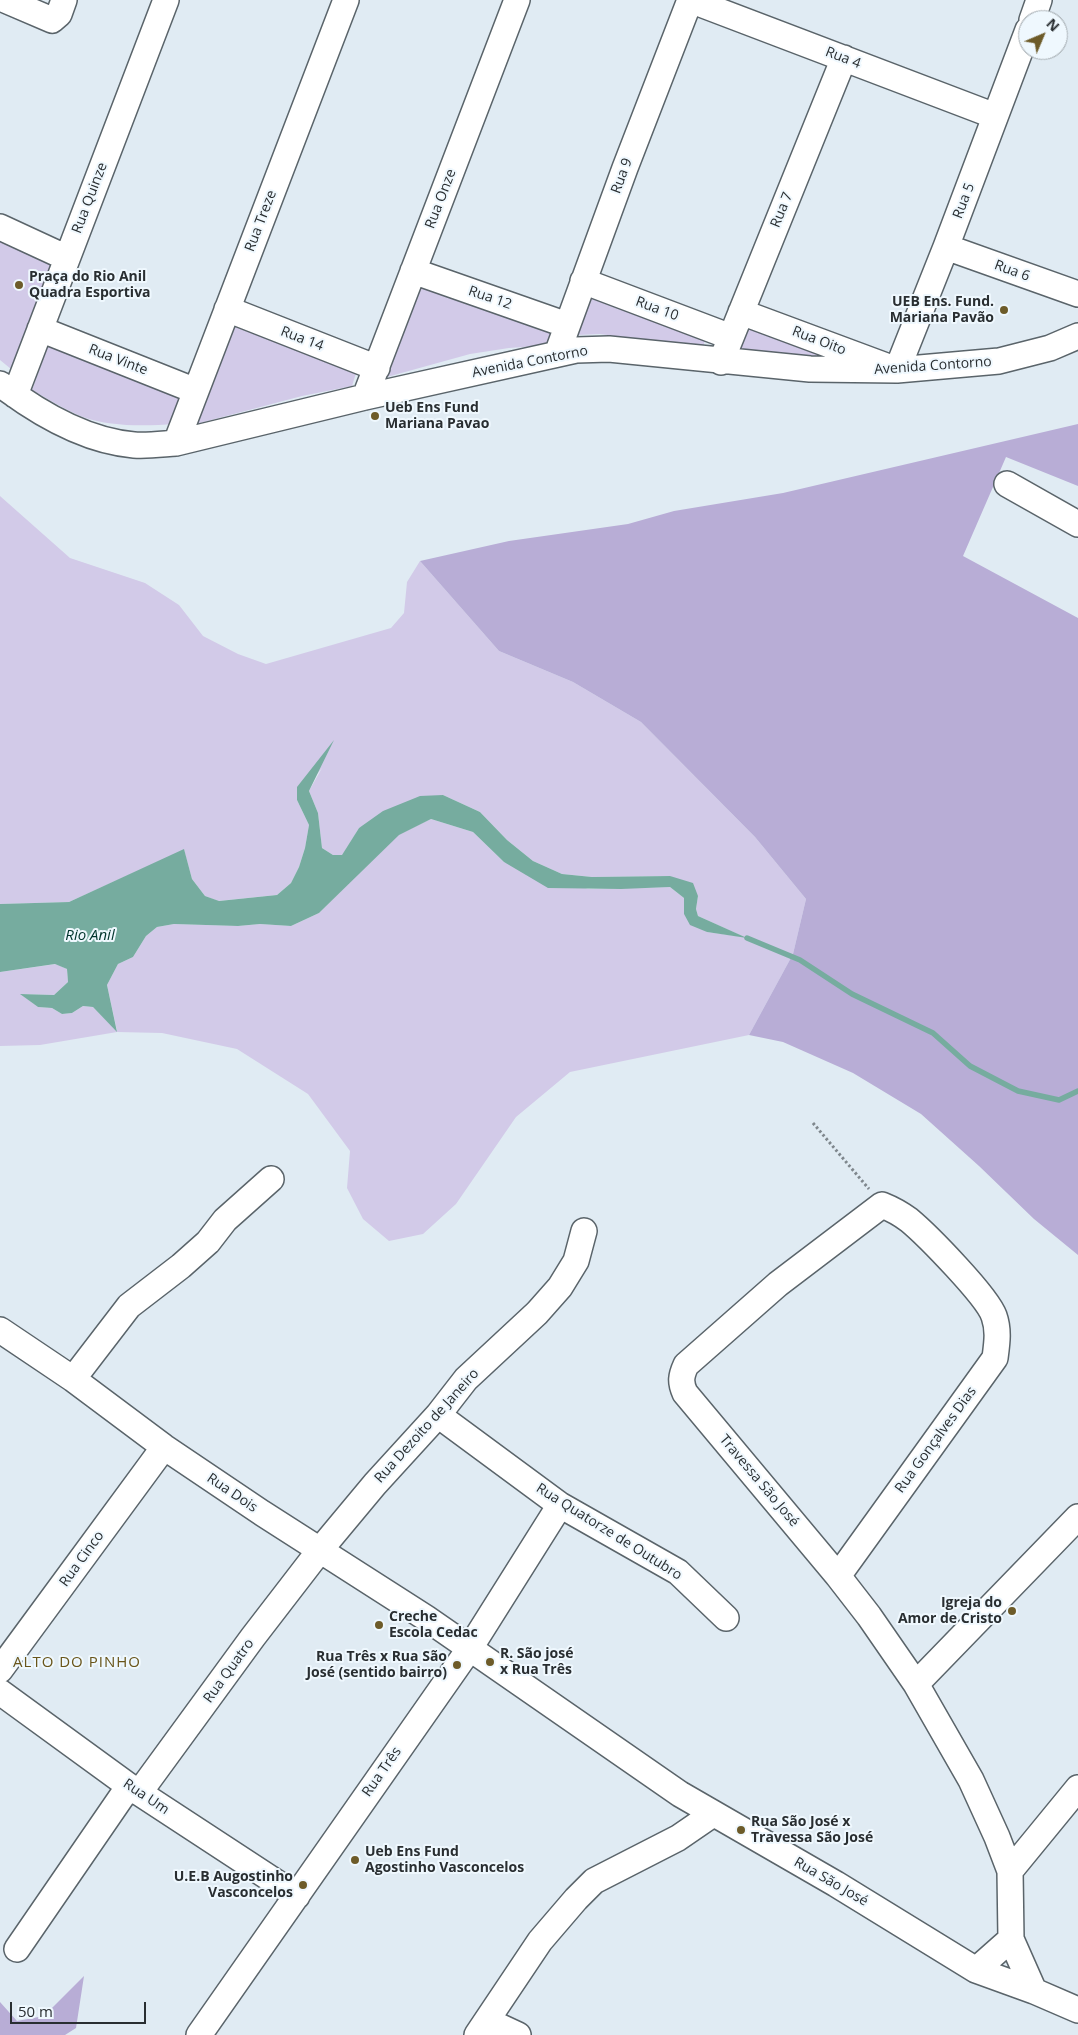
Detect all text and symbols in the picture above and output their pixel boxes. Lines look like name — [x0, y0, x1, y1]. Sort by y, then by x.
north arrow — [1018, 10, 1068, 60]
text: N — [1043, 14, 1064, 35]
street label: Rua 4 — [823, 44, 863, 72]
street label: Rua 9 — [608, 156, 636, 196]
street label: Rua Quinze — [69, 160, 111, 236]
street label: Rua Onze — [422, 167, 460, 231]
street label: Rua 5 — [950, 181, 978, 221]
street label: Rua Treze — [242, 188, 280, 254]
street label: Rua 7 — [767, 190, 797, 230]
street label: Rua 6 — [992, 257, 1032, 285]
place label: Praça do Rio Anil Quadra Esportiva — [29, 269, 151, 302]
marker: Praça do Rio Anil Quadra Esportiva — [13, 279, 25, 291]
street label: Rua 12 — [466, 283, 514, 313]
street label: Rua 10 — [633, 293, 681, 325]
place label: UEB Ens. Fund. Mariana Pavão — [890, 294, 994, 326]
marker: UEB Ens. Fund. Mariana Pavão — [998, 304, 1010, 316]
street label: Rua 14 — [278, 323, 326, 355]
street label: Rua Oito — [790, 323, 848, 359]
street label: Rua Vinte — [86, 341, 150, 379]
street label: Avenida Contorno — [471, 343, 589, 381]
street label: Avenida Contorno — [874, 354, 992, 378]
place label: Ueb Ens Fund Mariana Pavao — [385, 400, 489, 432]
marker: Ueb Ens Fund Mariana Pavao — [369, 410, 381, 422]
water label: Rio Anil — [65, 927, 115, 945]
street label: Rua Dezoito de Janeiro — [371, 1365, 483, 1487]
street label: Rua Gonçalves Dias — [892, 1384, 980, 1496]
street label: Travessa São José — [716, 1432, 802, 1530]
street label: Rua Dois — [203, 1470, 261, 1516]
street label: Rua Quatorze de Outubro — [533, 1480, 685, 1584]
street label: Rua Cinco — [56, 1528, 108, 1590]
place label: Igreja do Amor de Cristo — [898, 1595, 1002, 1628]
marker: Igreja do Amor de Cristo — [1006, 1605, 1018, 1617]
place label: Creche Escola Cedac — [389, 1609, 478, 1641]
marker: Creche Escola Cedac — [373, 1619, 385, 1631]
street label: Rua Quatro — [200, 1636, 258, 1706]
place label: R. São josé x Rua Três — [500, 1646, 574, 1678]
place label: Rua Três x Rua São José (sentido bairro) — [306, 1649, 447, 1681]
district label: ALTO DO PINHO — [11, 1654, 143, 1672]
marker: R. São josé x Rua Três — [484, 1656, 496, 1668]
marker: Rua Três x Rua São José (sentido bairro) — [451, 1659, 463, 1671]
street label: Rua Três — [359, 1744, 405, 1800]
street label: Rua Um — [120, 1776, 172, 1818]
place label: Rua São José x Travessa São José — [751, 1814, 873, 1846]
marker: Rua São José x Travessa São José — [735, 1824, 747, 1836]
place label: Ueb Ens Fund Agostinho Vasconcelos — [365, 1844, 524, 1876]
marker: Ueb Ens Fund Agostinho Vasconcelos — [349, 1854, 361, 1866]
street label: Rua São José — [791, 1854, 871, 1910]
place label: U.E.B Augostinho Vasconcelos — [174, 1869, 293, 1901]
marker: U.E.B Augostinho Vasconcelos — [297, 1879, 309, 1891]
scale bar — [12, 1992, 149, 2024]
text: 50 m — [18, 2001, 53, 2021]

